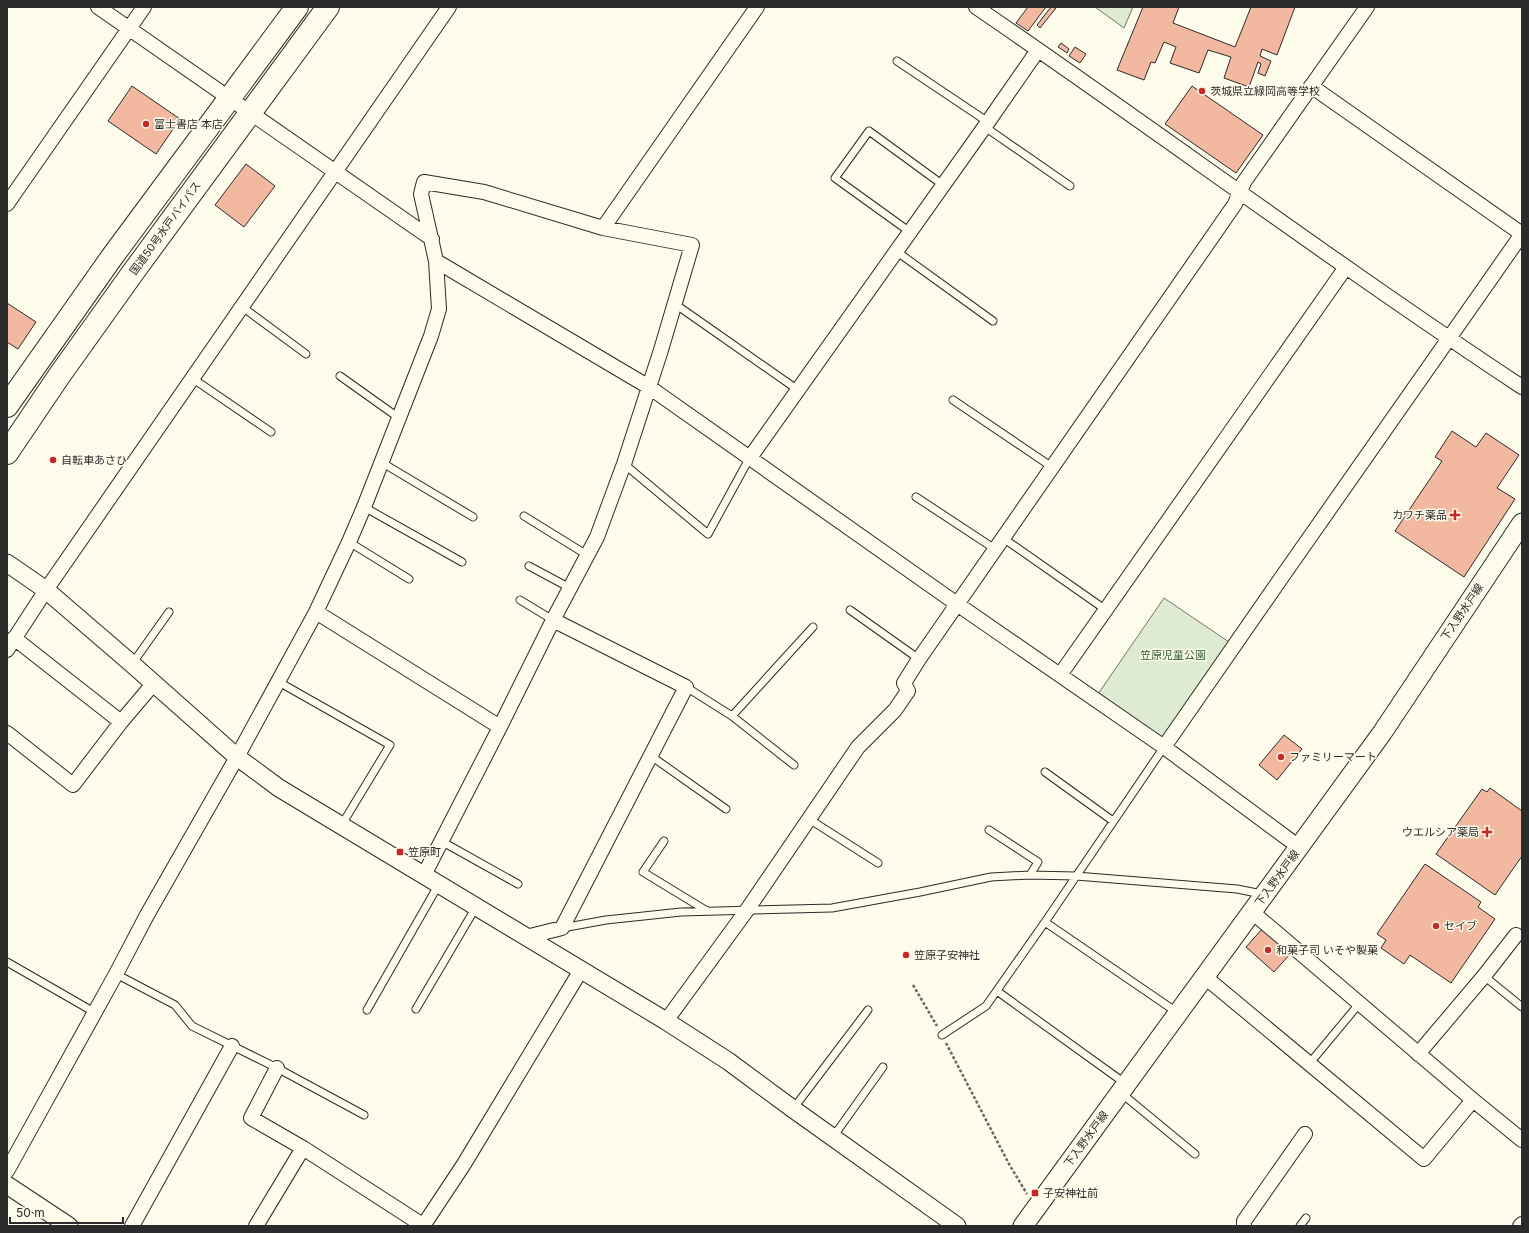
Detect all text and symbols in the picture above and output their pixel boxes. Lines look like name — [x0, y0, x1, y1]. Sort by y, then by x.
place label: 茨城県立緑岡高等学校 — [1210, 84, 1320, 98]
marker: 茨城県立緑岡高等学校 — [1197, 86, 1207, 96]
place label: 富士書店 本店 — [154, 117, 223, 131]
marker: 富士書店 本店 — [141, 119, 151, 129]
street label: 国道50号水戸バイパス — [126, 178, 204, 278]
place label: 自転車あさひ — [61, 453, 127, 467]
marker: 自転車あさひ — [48, 455, 58, 465]
place label: カワチ薬品 — [1392, 508, 1447, 522]
marker: カワチ薬品 — [1450, 510, 1460, 520]
street label: 下入野水戸線 — [1438, 581, 1486, 643]
park label: 笠原児童公園 — [1140, 648, 1206, 662]
place label: ファミリーマート — [1289, 750, 1377, 764]
marker: ファミリーマート — [1276, 752, 1286, 762]
place label: ウエルシア薬局 — [1402, 825, 1479, 839]
marker: ウエルシア薬局 — [1482, 827, 1492, 837]
place label: 笠原町 — [408, 845, 441, 859]
marker: 笠原町 — [395, 847, 405, 857]
street label: 下入野水戸線 — [1252, 847, 1302, 909]
place label: セイブ — [1444, 919, 1477, 933]
marker: セイブ — [1431, 921, 1441, 931]
place label: 和菓子司 いそや製菓 — [1276, 943, 1378, 957]
marker: 和菓子司 いそや製菓 — [1263, 945, 1273, 955]
place label: 笠原子安神社 — [914, 948, 980, 962]
marker: 笠原子安神社 — [901, 950, 911, 960]
street label: 下入野水戸線 — [1061, 1108, 1111, 1170]
place label: 子安神社前 — [1043, 1186, 1098, 1200]
marker: 子安神社前 — [1030, 1188, 1040, 1198]
scale bar — [10, 1199, 123, 1225]
text: 50 m — [16, 1205, 45, 1220]

